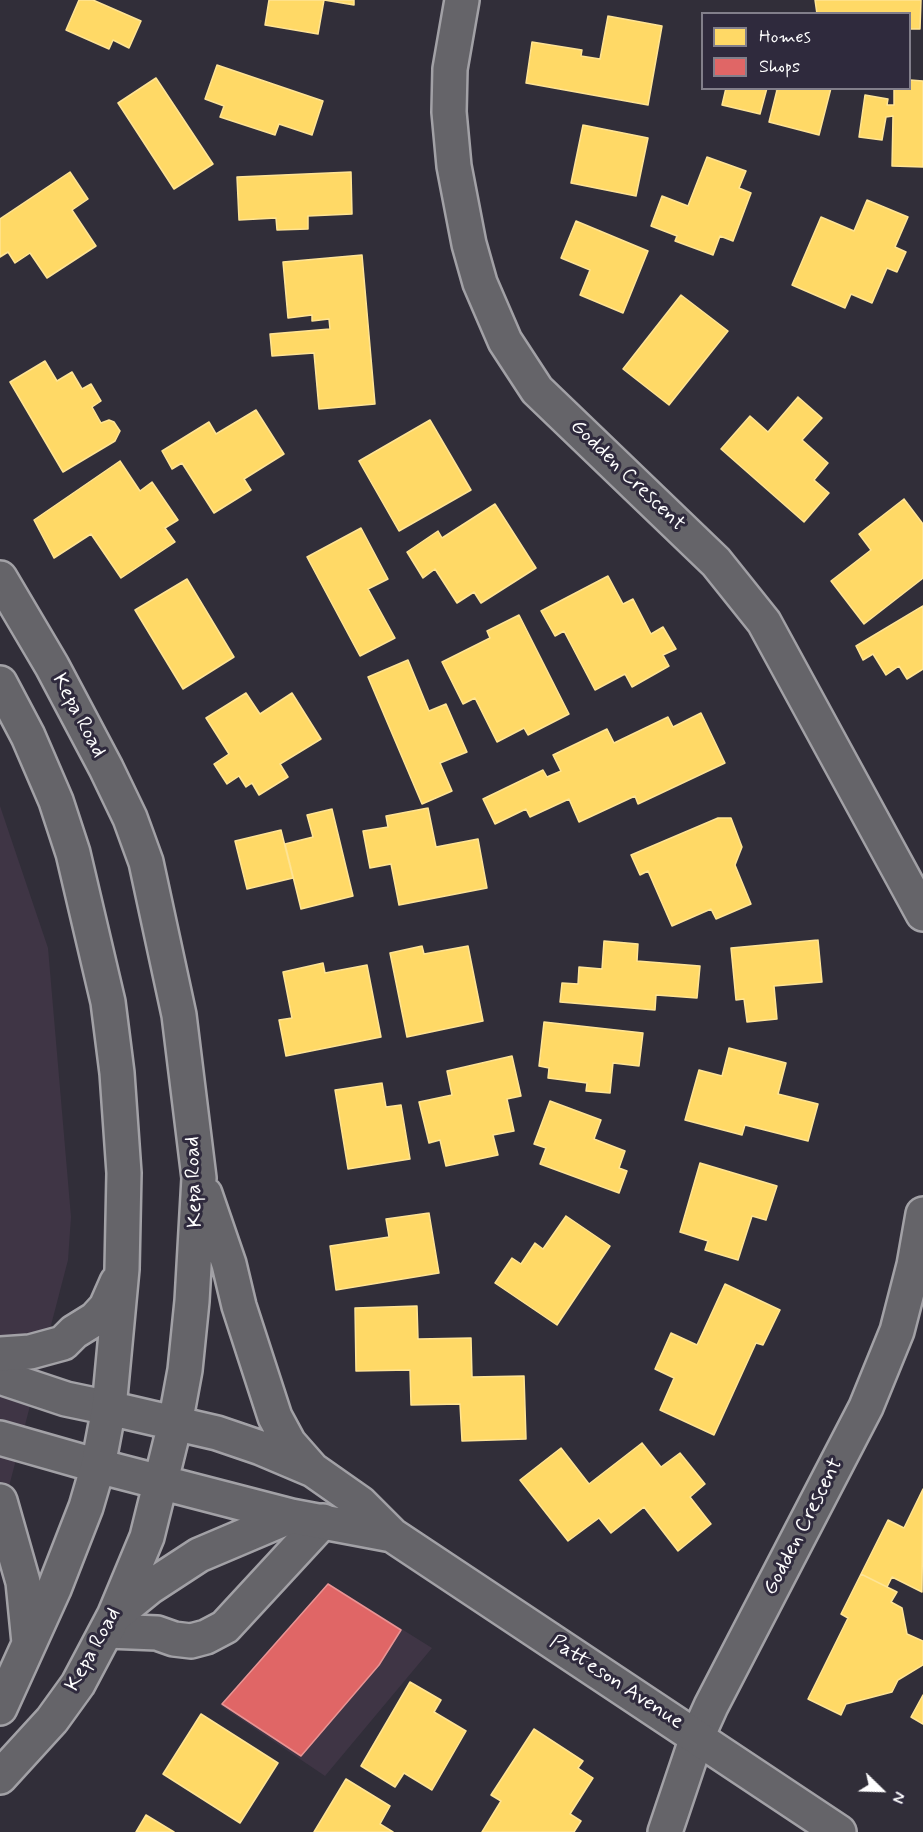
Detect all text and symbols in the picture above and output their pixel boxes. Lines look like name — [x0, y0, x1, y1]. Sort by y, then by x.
legend — [701, 12, 911, 90]
text: Homes — [759, 25, 811, 49]
text: Shops — [759, 55, 800, 79]
street label: Godden Crescent — [564, 415, 690, 537]
street label: Kepa Road — [45, 670, 111, 762]
street label: Kepa Road — [181, 1136, 209, 1228]
street label: Godden Crescent — [759, 1454, 849, 1600]
street label: Kepa Road — [61, 1604, 127, 1696]
street label: Patteson Avenue — [544, 1630, 688, 1736]
north arrow — [851, 1760, 911, 1820]
text: N — [886, 1788, 910, 1806]

